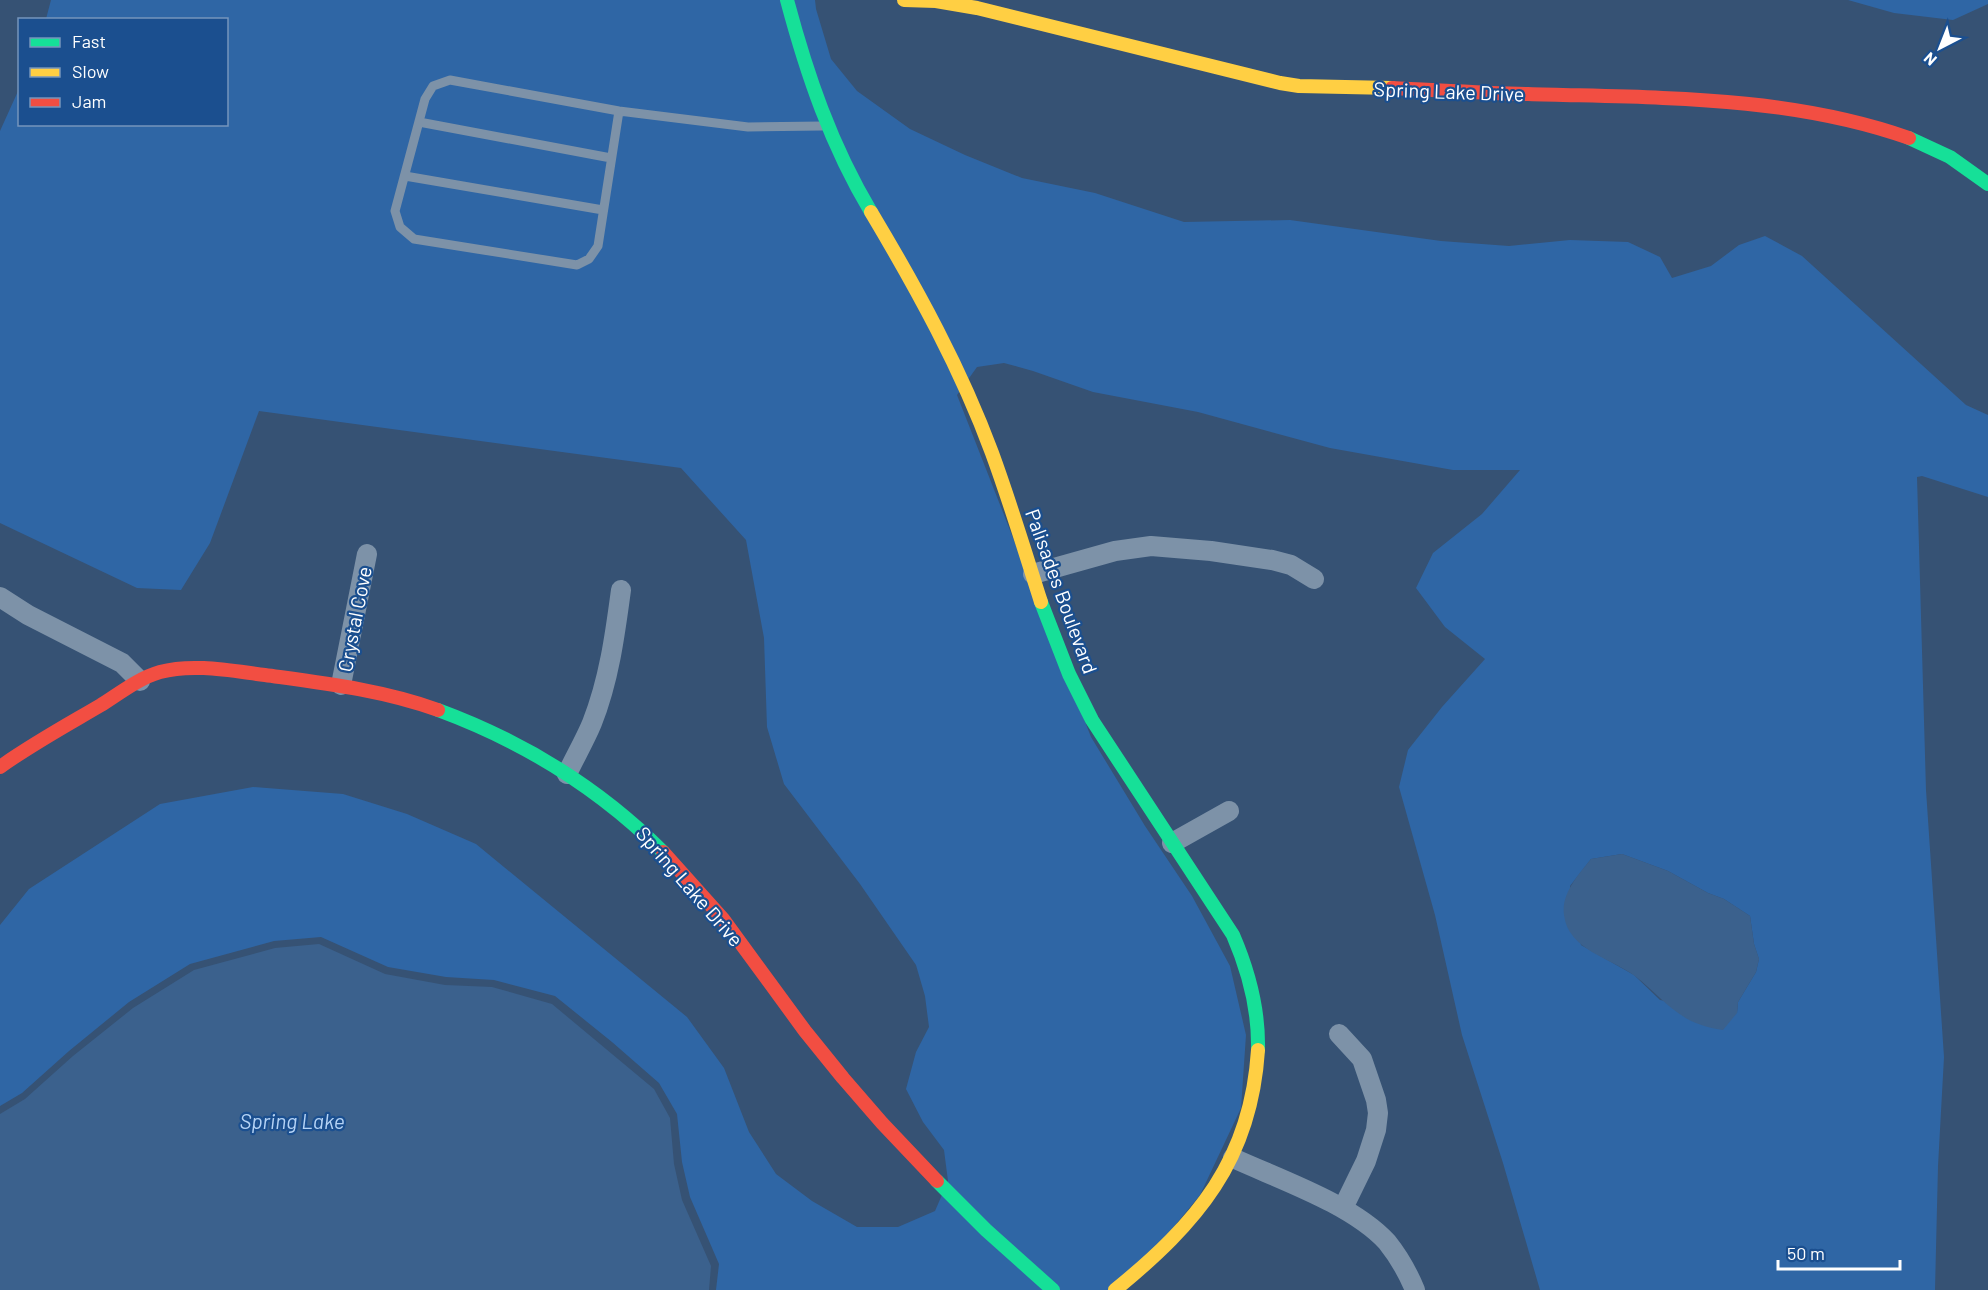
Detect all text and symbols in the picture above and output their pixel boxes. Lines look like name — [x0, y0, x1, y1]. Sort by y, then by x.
legend — [18, 18, 228, 126]
north arrow — [1910, 18, 1970, 78]
text: Fast — [72, 30, 106, 52]
text: N — [1919, 49, 1940, 70]
text: Slow — [72, 60, 109, 82]
street label: Spring Lake Drive — [1373, 76, 1525, 106]
text: Jam — [72, 90, 106, 112]
street label: Palisades Boulevard — [1021, 505, 1103, 677]
street label: Crystal Cove — [332, 564, 376, 674]
street label: Spring Lake Drive — [631, 821, 749, 951]
water label: Spring Lake — [239, 1108, 345, 1133]
scale bar — [1778, 1233, 1900, 1271]
text: 50 m — [1787, 1242, 1825, 1264]

